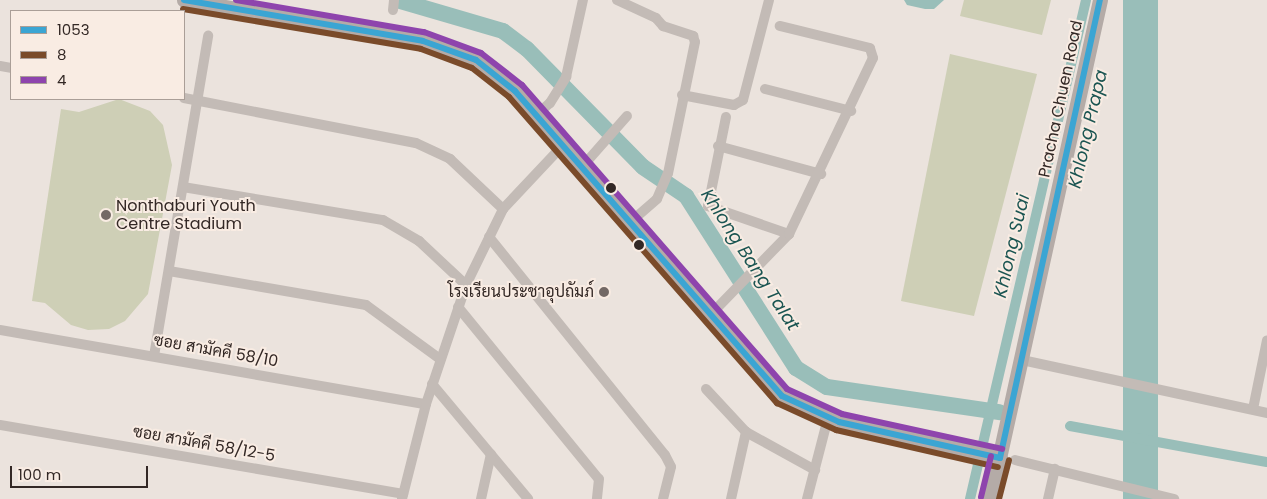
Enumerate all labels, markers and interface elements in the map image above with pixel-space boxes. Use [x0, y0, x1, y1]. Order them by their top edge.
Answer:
legend [10, 10, 185, 100]
text: 1053 [57, 19, 89, 40]
street label: Pracha Chuen Road [1035, 19, 1087, 179]
text: 8 [57, 44, 66, 65]
water label: Khlong Prapa [1064, 68, 1112, 190]
text: 4 [57, 69, 66, 90]
unlabelled marker [606, 183, 616, 193]
water label: Khlong Bang Talat [696, 185, 804, 335]
water label: Khlong Suai [990, 192, 1034, 300]
place label: Nonthaburi Youth Centre Stadium [116, 196, 256, 234]
marker: Nonthaburi Youth Centre Stadium [100, 209, 112, 221]
unlabelled marker [634, 240, 644, 250]
place label: โรงเรียนประชาอุปถัมภ์ [448, 282, 594, 302]
marker: โรงเรียนประชาอุปถัมภ์ [598, 286, 610, 298]
street label: ซอย สามัคคี 58/10 [152, 331, 280, 371]
street label: ซอย สามัคคี 58/12-5 [131, 422, 277, 466]
scale bar [12, 456, 150, 488]
text: 100 m [18, 464, 61, 485]

